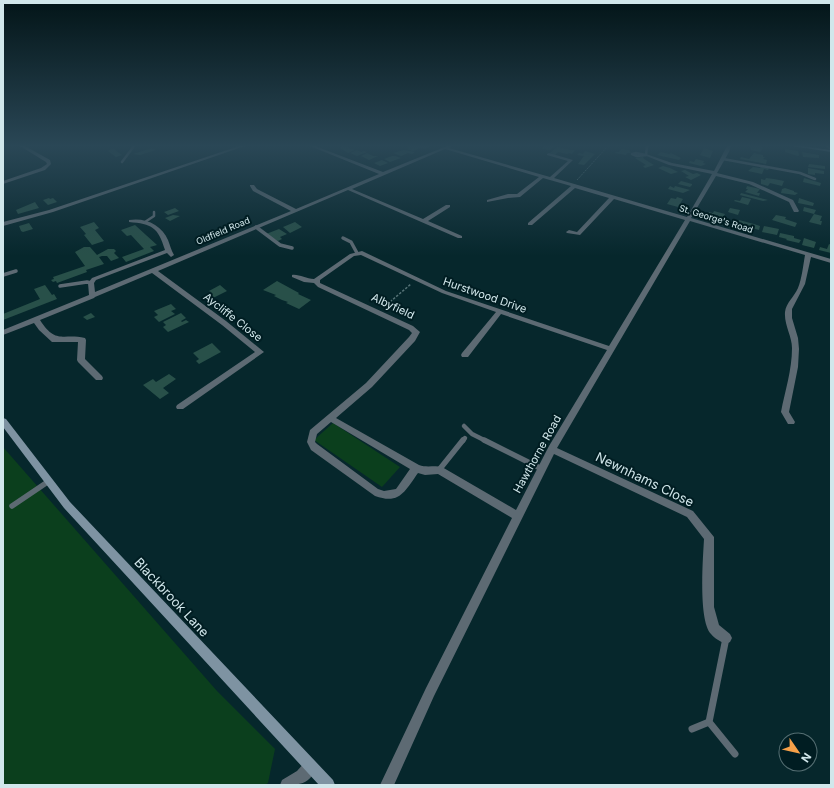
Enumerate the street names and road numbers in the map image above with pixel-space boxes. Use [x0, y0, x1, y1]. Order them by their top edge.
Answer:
street label: St. George's Road [678, 202, 754, 235]
street label: Oldfield Road [194, 214, 251, 247]
street label: Hurstwood Drive [441, 274, 529, 316]
street label: Aycliffe Close [201, 290, 265, 344]
street label: Albyfield [369, 290, 417, 322]
street label: Hawthorne Road [510, 413, 564, 495]
street label: Newnhams Close [593, 448, 697, 510]
street label: Blackbrook Lane [131, 554, 213, 640]

